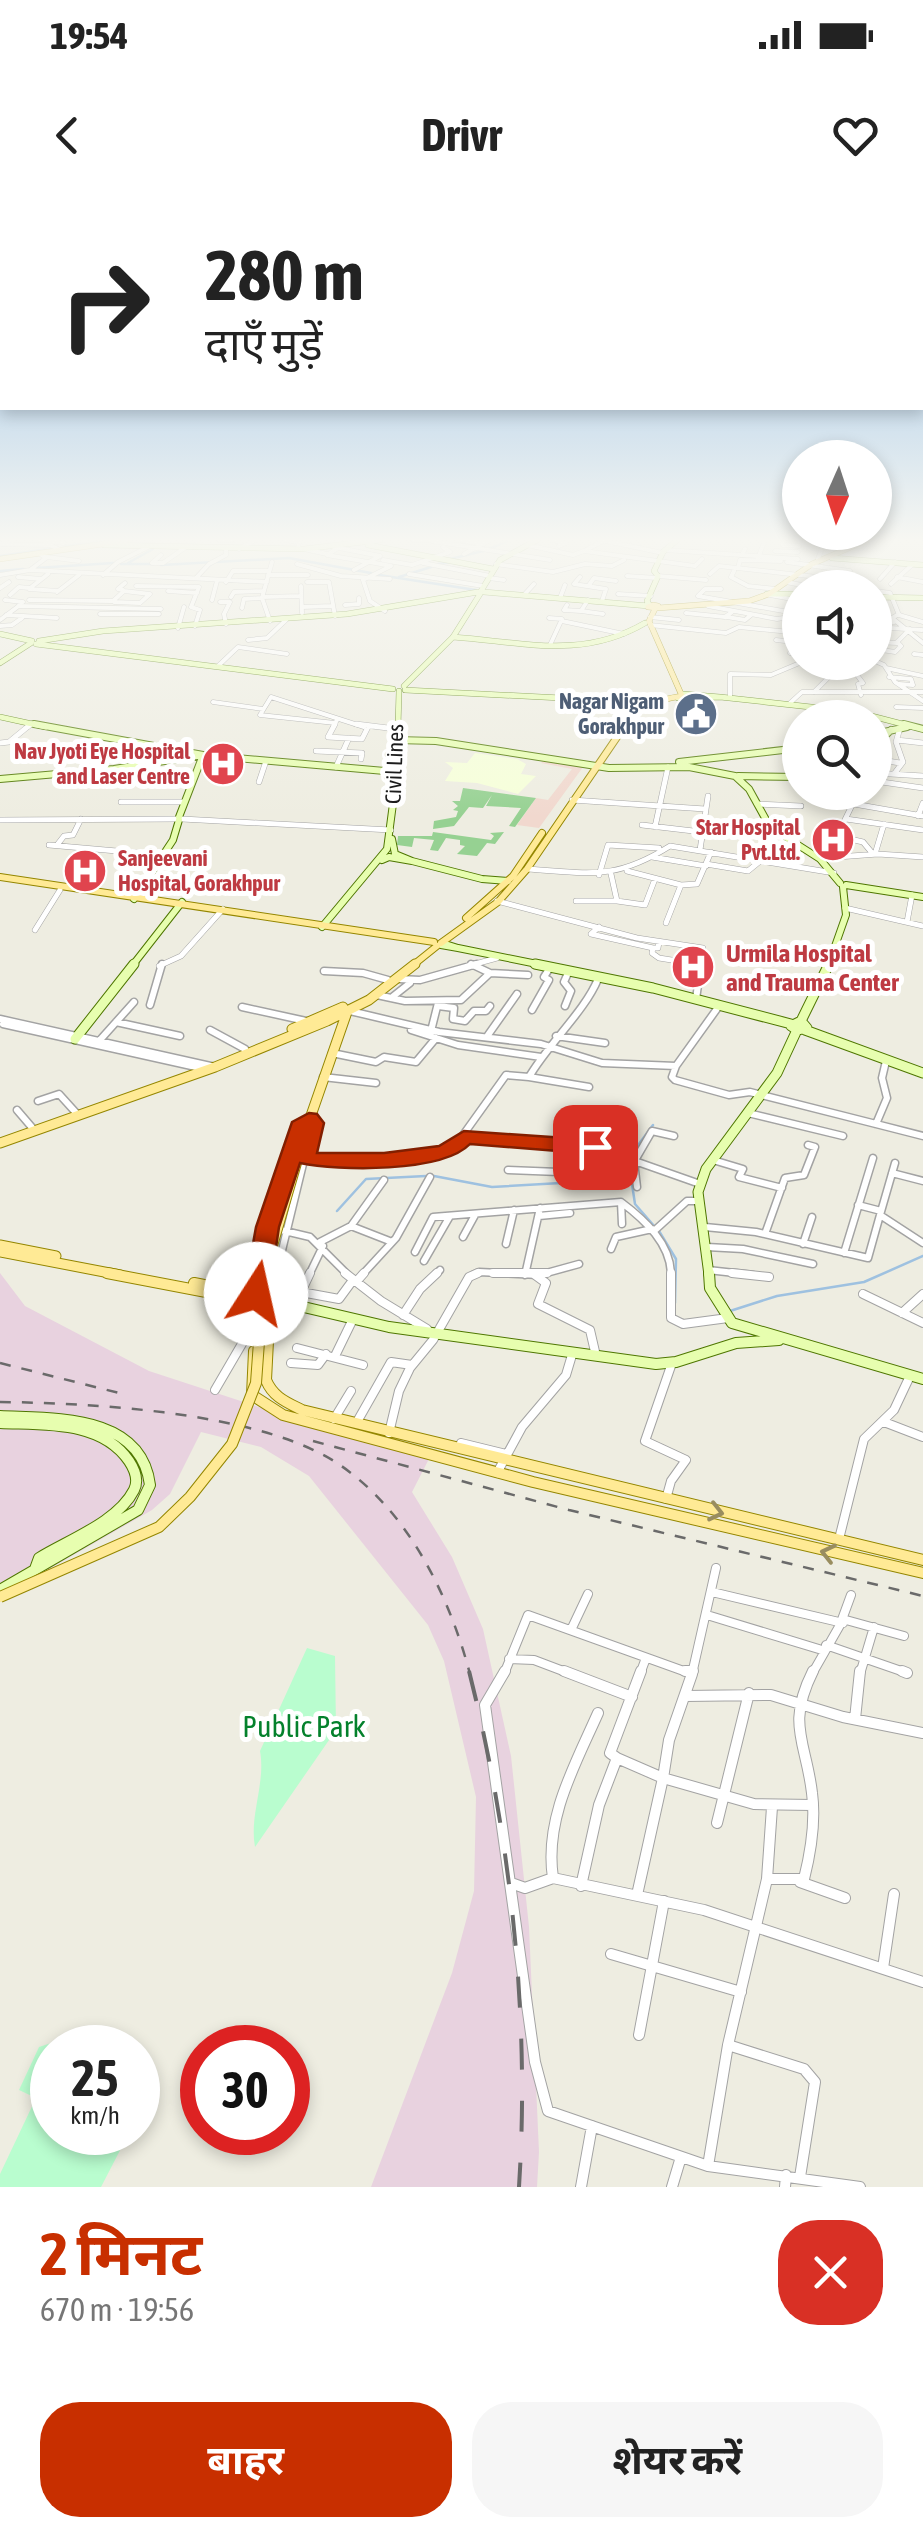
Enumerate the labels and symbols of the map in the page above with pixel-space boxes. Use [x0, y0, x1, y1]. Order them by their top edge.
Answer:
north arrow [782, 440, 892, 550]
place label: Nagar Nigam Gorakhpur [559, 688, 664, 739]
public building icon: Nagar Nigam Gorakhpur [673, 691, 719, 737]
street label: Civil Lines [380, 723, 408, 804]
place label: Nav Jyoti Eye Hospital and Laser Centre [14, 738, 191, 789]
hospital icon: Nav Jyoti Eye Hospital and Laser Centre [200, 741, 246, 787]
place label: Star Hospital Pvt.Ltd. [696, 814, 801, 865]
hospital icon: Star Hospital Pvt.Ltd. [810, 817, 856, 863]
place label: Sanjeevani Hospital, Gorakhpur [118, 845, 280, 896]
hospital icon: Sanjeevani Hospital, Gorakhpur [62, 848, 108, 894]
place label: Urmila Hospital and Trauma Center [726, 939, 899, 996]
hospital icon: Urmila Hospital and Trauma Center [670, 944, 716, 990]
pin [553, 1105, 638, 1190]
position arrow [204, 1242, 308, 1346]
one-way arrow [707, 1500, 724, 1521]
one-way arrow [820, 1544, 837, 1565]
park label: Public Park [242, 1709, 366, 1743]
speed limit sign: 30 [180, 2025, 310, 2155]

